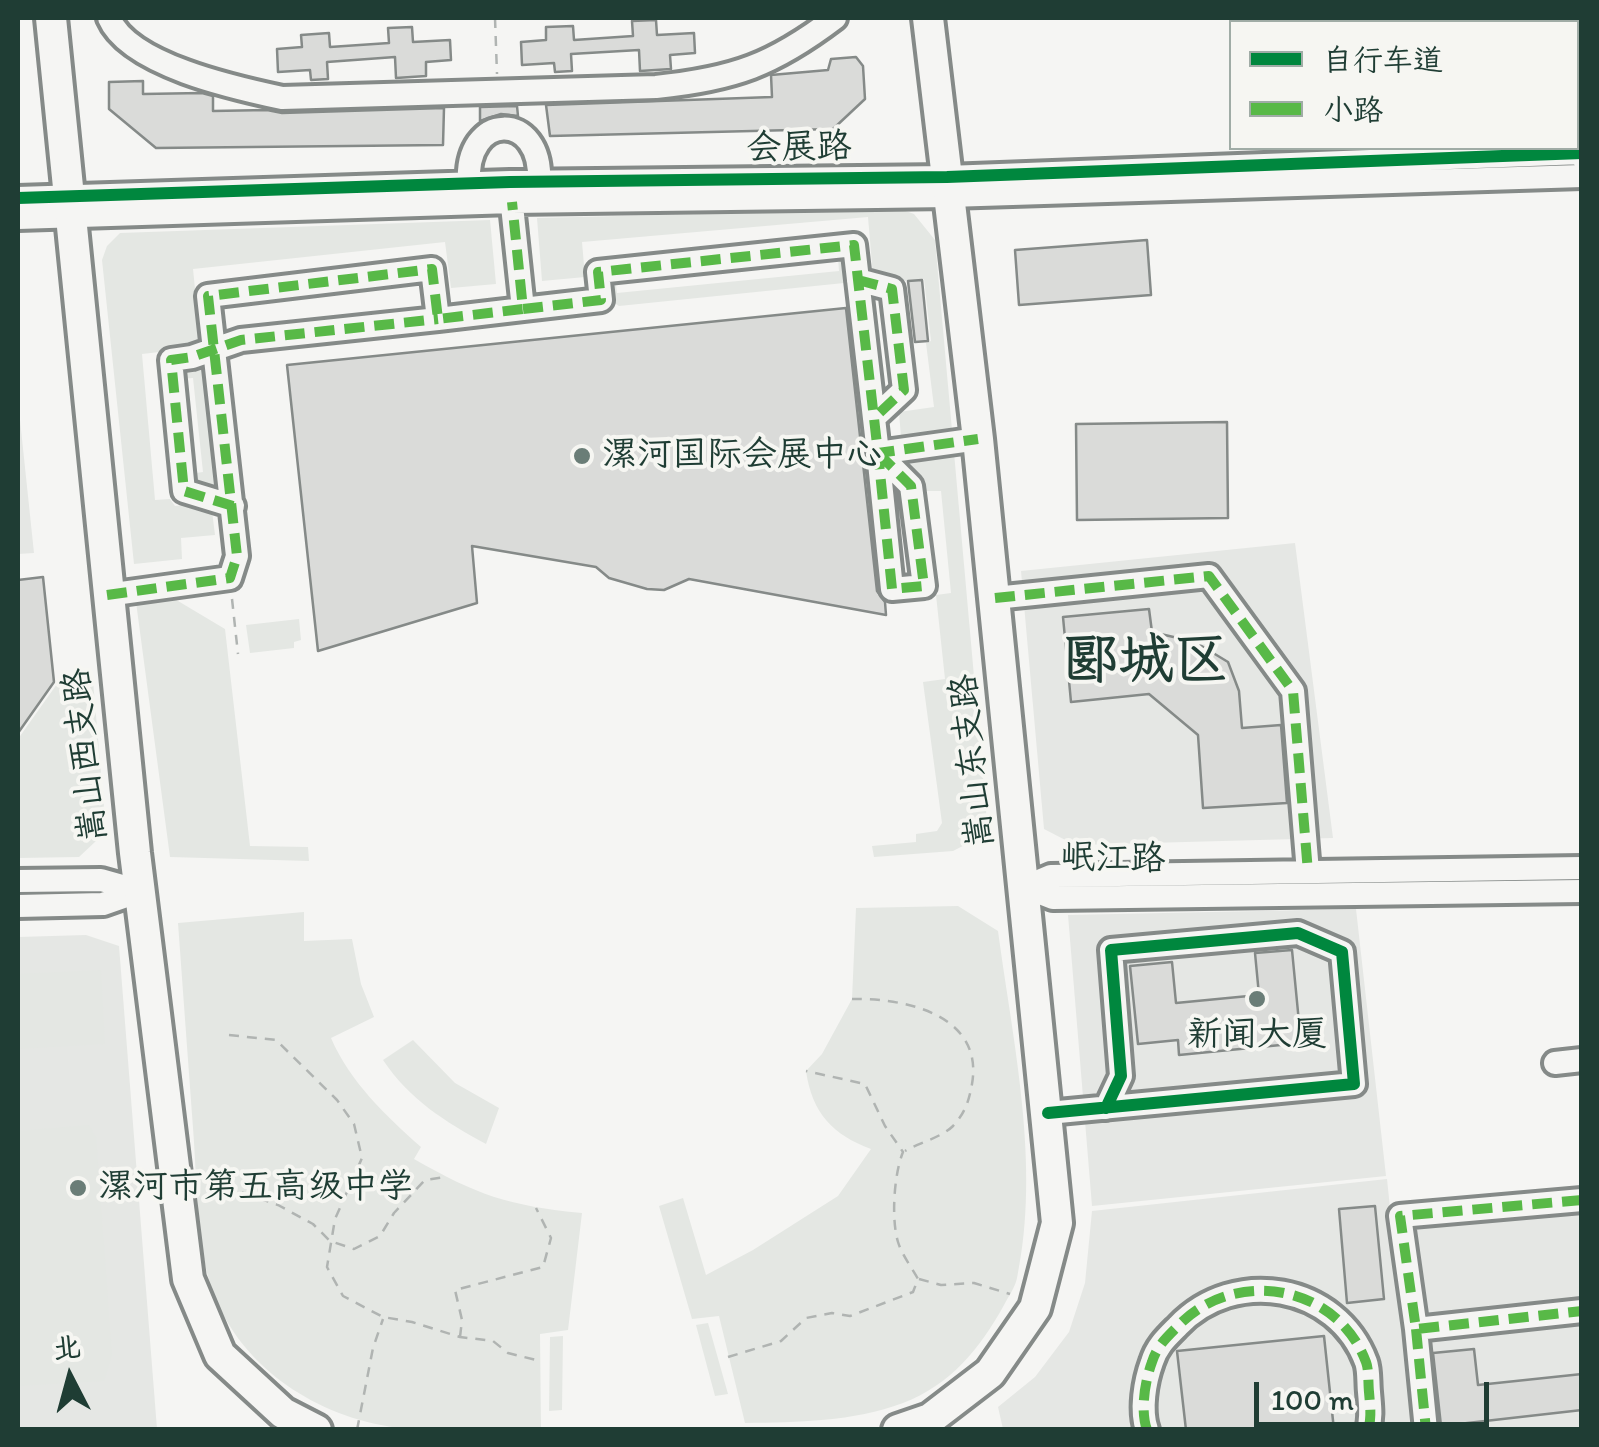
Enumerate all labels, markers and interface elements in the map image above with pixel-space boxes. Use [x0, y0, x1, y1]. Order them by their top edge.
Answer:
legend [1229, 20, 1579, 150]
text: 自行车道 [1323, 41, 1443, 78]
text: 小路 [1323, 91, 1383, 128]
street label: 会展路 [746, 127, 852, 171]
place label: 漯河国际会展中心 [602, 435, 882, 477]
marker: 漯河国际会展中心 [571, 445, 593, 467]
district label: 郾城区 [1064, 630, 1228, 696]
street label: 嵩山西支路 [57, 666, 117, 844]
street label: 嵩山东支路 [944, 672, 1004, 850]
street label: 岷江路 [1060, 838, 1166, 882]
marker: 新闻大厦 [1246, 988, 1268, 1010]
place label: 新闻大厦 [1187, 1015, 1327, 1057]
place label: 漯河市第五高级中学 [98, 1167, 413, 1209]
marker: 漯河市第五高级中学 [67, 1177, 89, 1199]
north arrow [20, 1327, 120, 1427]
text: 北 [51, 1329, 83, 1366]
scale bar [1259, 1362, 1494, 1424]
text: 100 m [1271, 1381, 1354, 1418]

